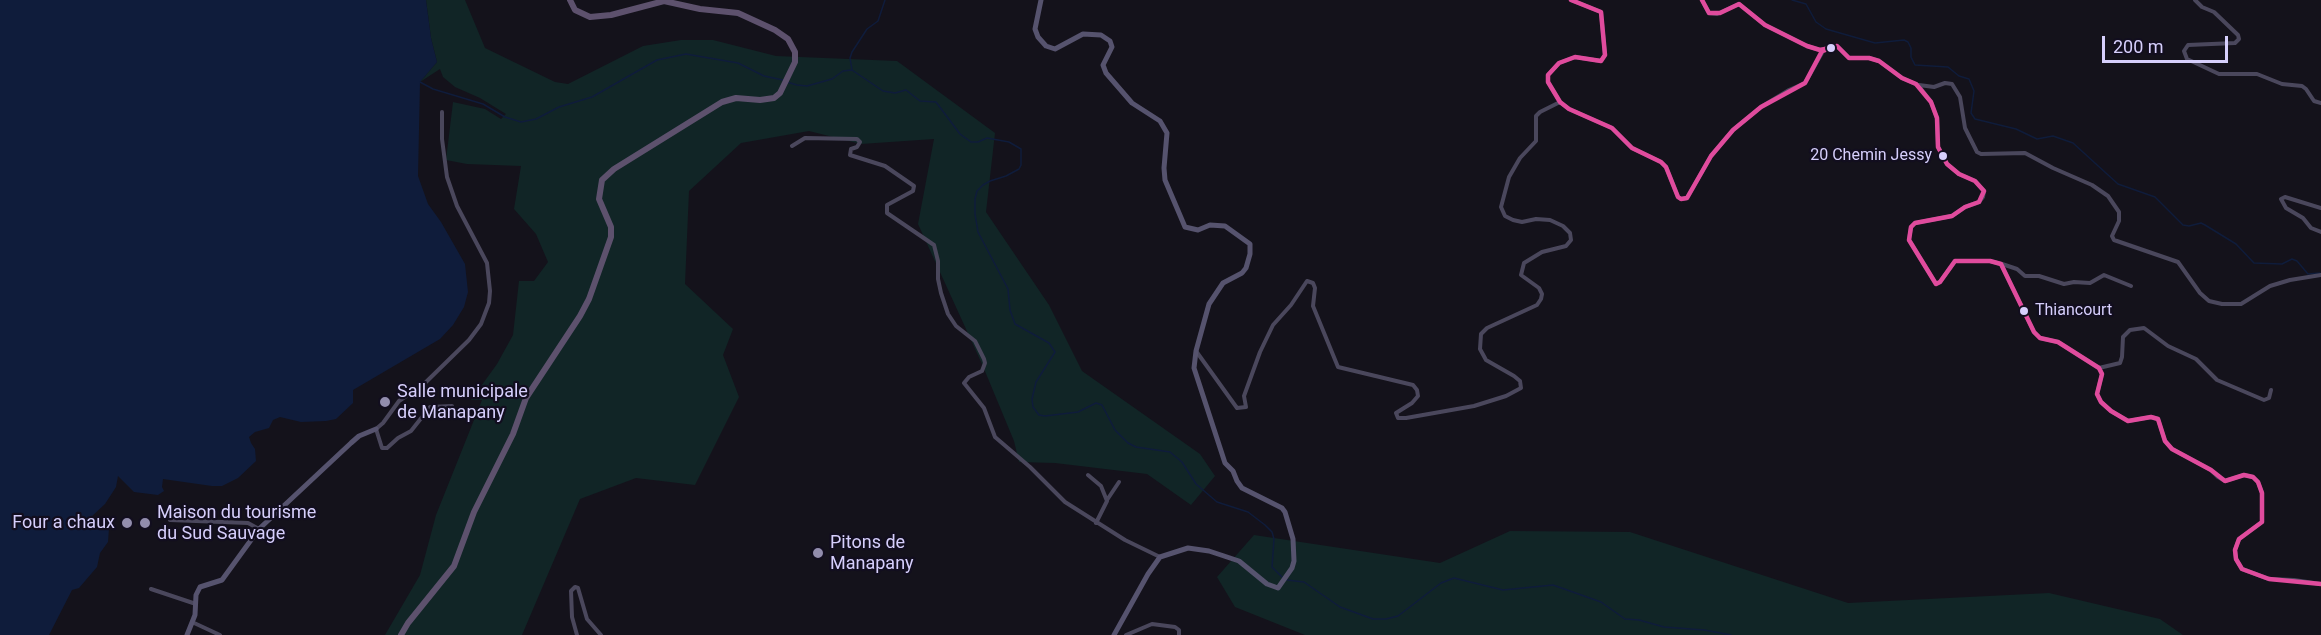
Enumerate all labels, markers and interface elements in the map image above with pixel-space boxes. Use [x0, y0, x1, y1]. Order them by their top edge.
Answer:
scale bar [2105, 24, 2231, 62]
text: 200 m [2113, 36, 2164, 57]
unlabelled marker [1825, 42, 1837, 54]
place label: 20 Chemin Jessy [1810, 146, 1932, 166]
marker: 20 Chemin Jessy [1937, 150, 1949, 162]
place label: Thiancourt [2035, 301, 2112, 321]
marker: Thiancourt [2018, 305, 2030, 317]
place label: Salle municipale de Manapany [397, 381, 528, 424]
marker: Salle municipale de Manapany [378, 395, 392, 409]
place label: Maison du tourisme du Sud Sauvage [157, 502, 316, 544]
place label: Four a chaux [12, 512, 115, 534]
marker: Four a chaux [120, 516, 134, 530]
marker: Maison du tourisme du Sud Sauvage [138, 516, 152, 530]
place label: Pitons de Manapany [830, 532, 914, 574]
marker: Pitons de Manapany [811, 546, 825, 560]

